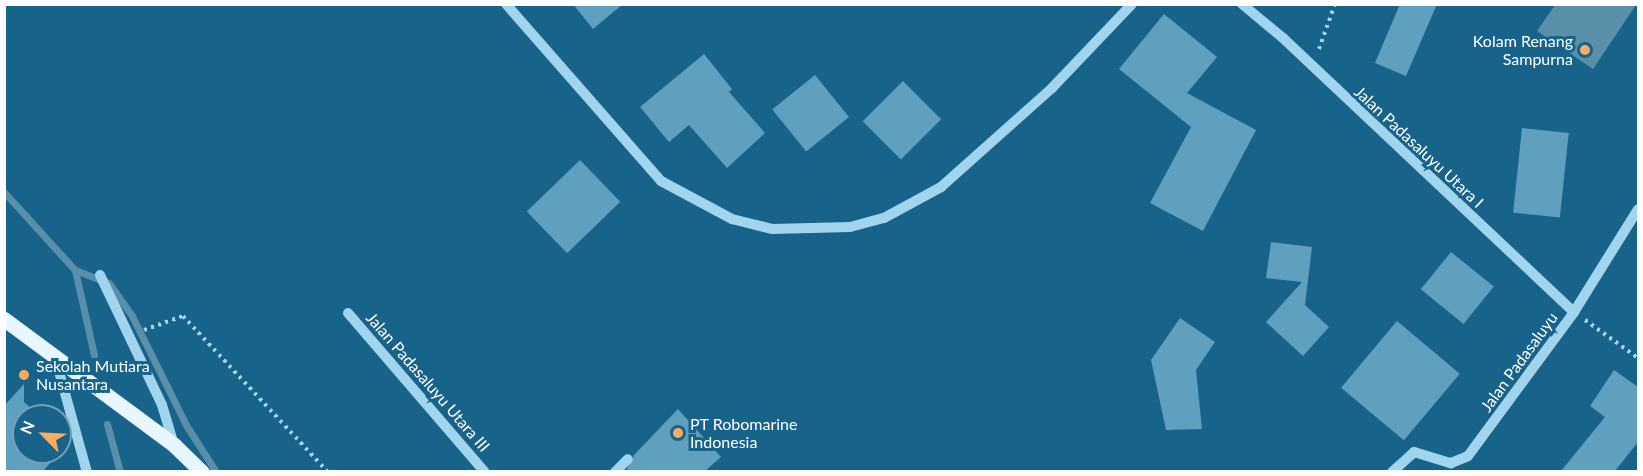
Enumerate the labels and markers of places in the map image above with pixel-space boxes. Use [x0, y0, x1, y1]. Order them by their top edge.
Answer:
place label: Kolam Renang Sampurna [1473, 31, 1573, 69]
marker: Kolam Renang Sampurna [1578, 43, 1592, 57]
place label: Sekolah Mutiara Nusantara [36, 356, 150, 394]
marker: Sekolah Mutiara Nusantara [17, 368, 31, 382]
place label: PT Robomarine Indonesia [690, 414, 798, 452]
marker: PT Robomarine Indonesia [671, 426, 685, 440]

